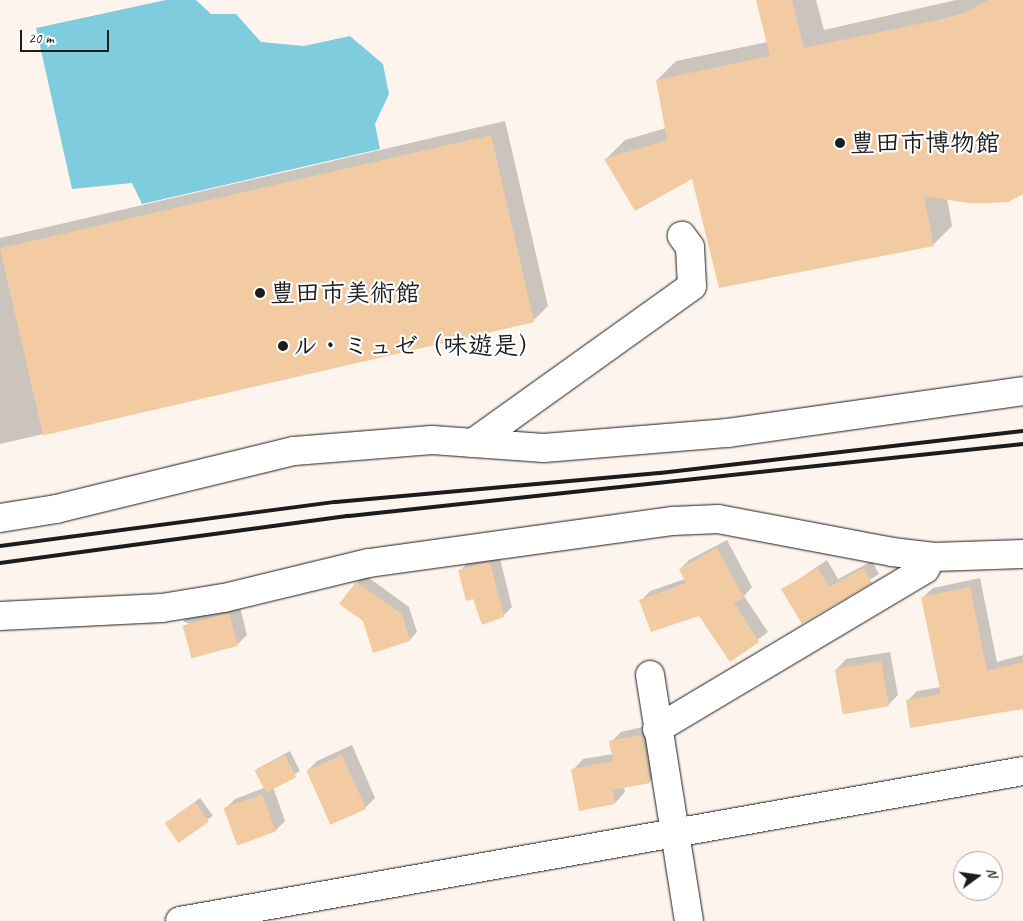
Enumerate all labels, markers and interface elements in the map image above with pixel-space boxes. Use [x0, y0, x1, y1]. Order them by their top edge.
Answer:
scale bar [22, 20, 111, 52]
text: 20 m [28, 29, 54, 48]
place label: 豊田市博物館 [850, 128, 1000, 158]
marker: 豊田市博物館 [834, 137, 846, 149]
place label: 豊田市美術館 [270, 278, 420, 308]
marker: 豊田市美術館 [254, 287, 266, 299]
place label: ル・ミュゼ（味遊是） [293, 331, 543, 361]
marker: ル・ミュゼ（味遊是） [277, 340, 289, 352]
north arrow [953, 851, 1003, 901]
text: N [983, 866, 1001, 879]

